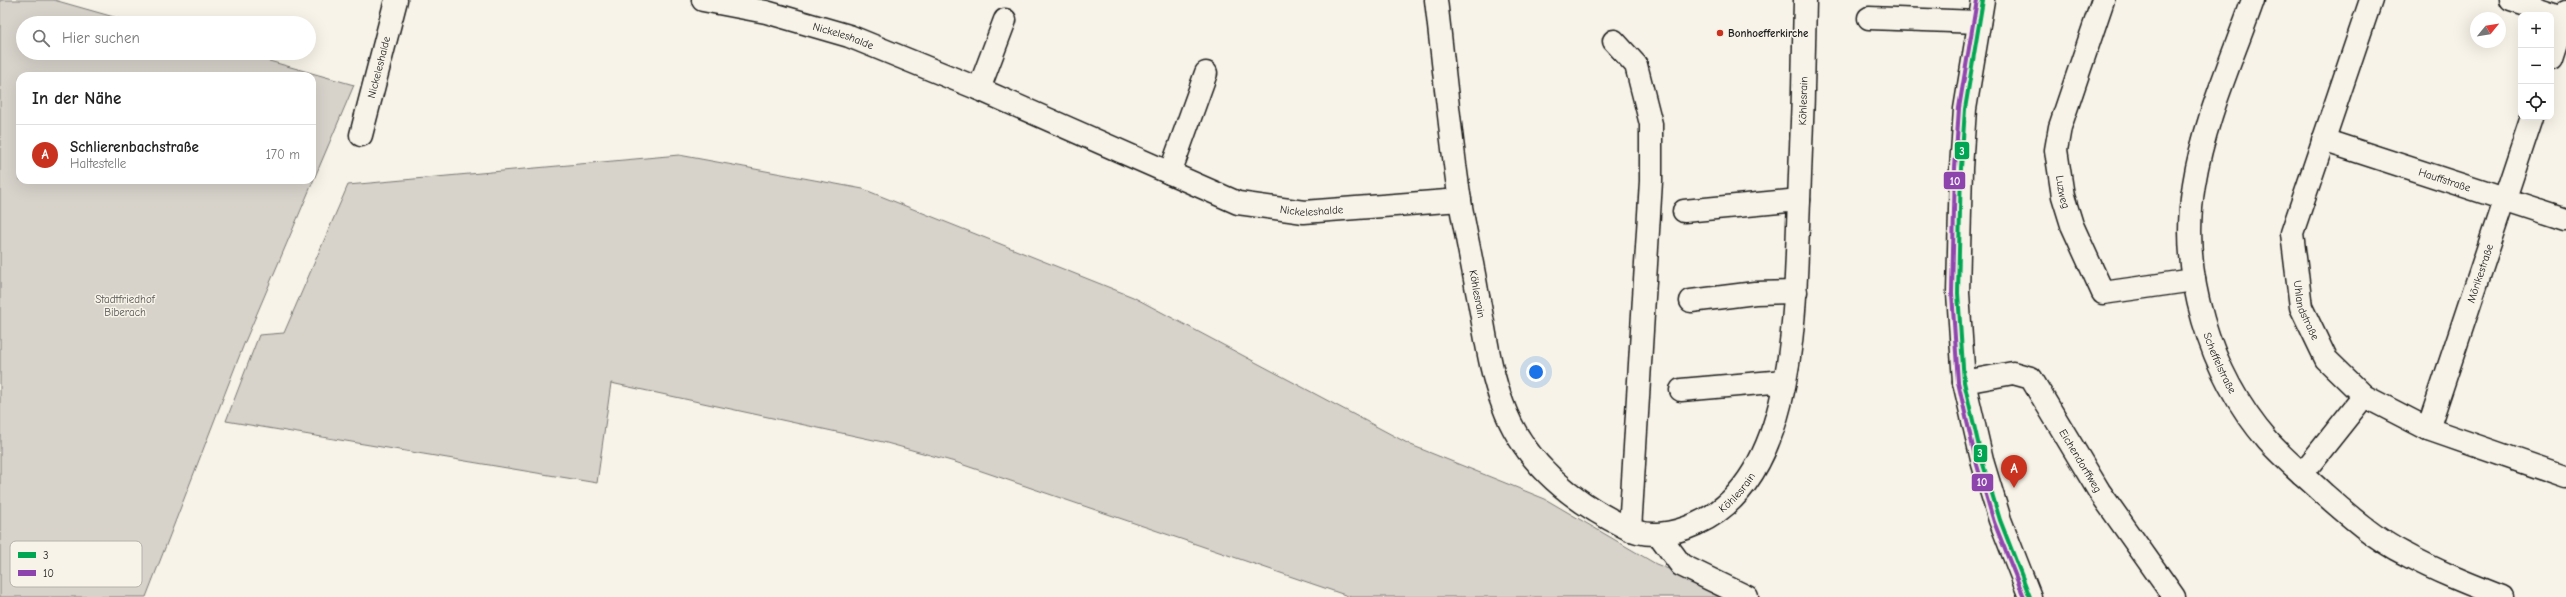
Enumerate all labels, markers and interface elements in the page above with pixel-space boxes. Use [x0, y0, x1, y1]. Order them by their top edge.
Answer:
north arrow [2470, 12, 2506, 48]
map controls [2518, 12, 2554, 120]
button: + [2518, 12, 2554, 48]
search box [16, 16, 316, 60]
street label: Nickeleshalde [811, 20, 876, 53]
icon: search [30, 27, 52, 49]
place label: Bonhoefferkirche [1728, 27, 1809, 40]
marker: Bonhoefferkirche [1715, 28, 1725, 38]
text: Hier suchen [62, 29, 140, 47]
street label: Nickeleshalde [365, 35, 393, 100]
button: − [2518, 48, 2554, 84]
street label: Köhlesrain [1796, 76, 1810, 126]
button: locate [2518, 84, 2554, 120]
text: In der Nähe [32, 89, 121, 108]
text: Schlierenbachstraße [70, 138, 199, 156]
line badge: 3 [1954, 141, 1970, 160]
text: 3 [1959, 145, 1965, 158]
text: A [41, 147, 49, 162]
text: 170 m [266, 147, 300, 162]
text: Haltestelle [70, 156, 126, 171]
street label: Hauffstraße [2417, 165, 2473, 195]
line badge: 10 [1943, 171, 1966, 190]
text: 10 [1950, 175, 1960, 188]
street label: Luzweg [2053, 175, 2073, 210]
street label: Nickeleshalde [1279, 203, 1344, 219]
street label: Mörikestraße [2464, 242, 2496, 305]
street label: Köhlesrain [1466, 269, 1488, 319]
street label: Uhlandstraße [2291, 280, 2322, 343]
park label: Stadtfriedhof Biberach [95, 293, 156, 319]
street label: Scheffelstraße [2200, 331, 2239, 396]
your location [1526, 362, 1546, 382]
street label: Eichendorffweg [2056, 427, 2104, 495]
line badge: 3 [1973, 444, 1988, 463]
text: 3 [1977, 447, 1983, 460]
pin: A [2001, 455, 2027, 488]
street label: Köhlesrain [1716, 470, 1758, 515]
line badge: 10 [1971, 473, 1994, 492]
text: 10 [1977, 476, 1987, 489]
legend [10, 541, 142, 587]
text: 3 [43, 549, 49, 562]
text: 10 [43, 567, 54, 580]

